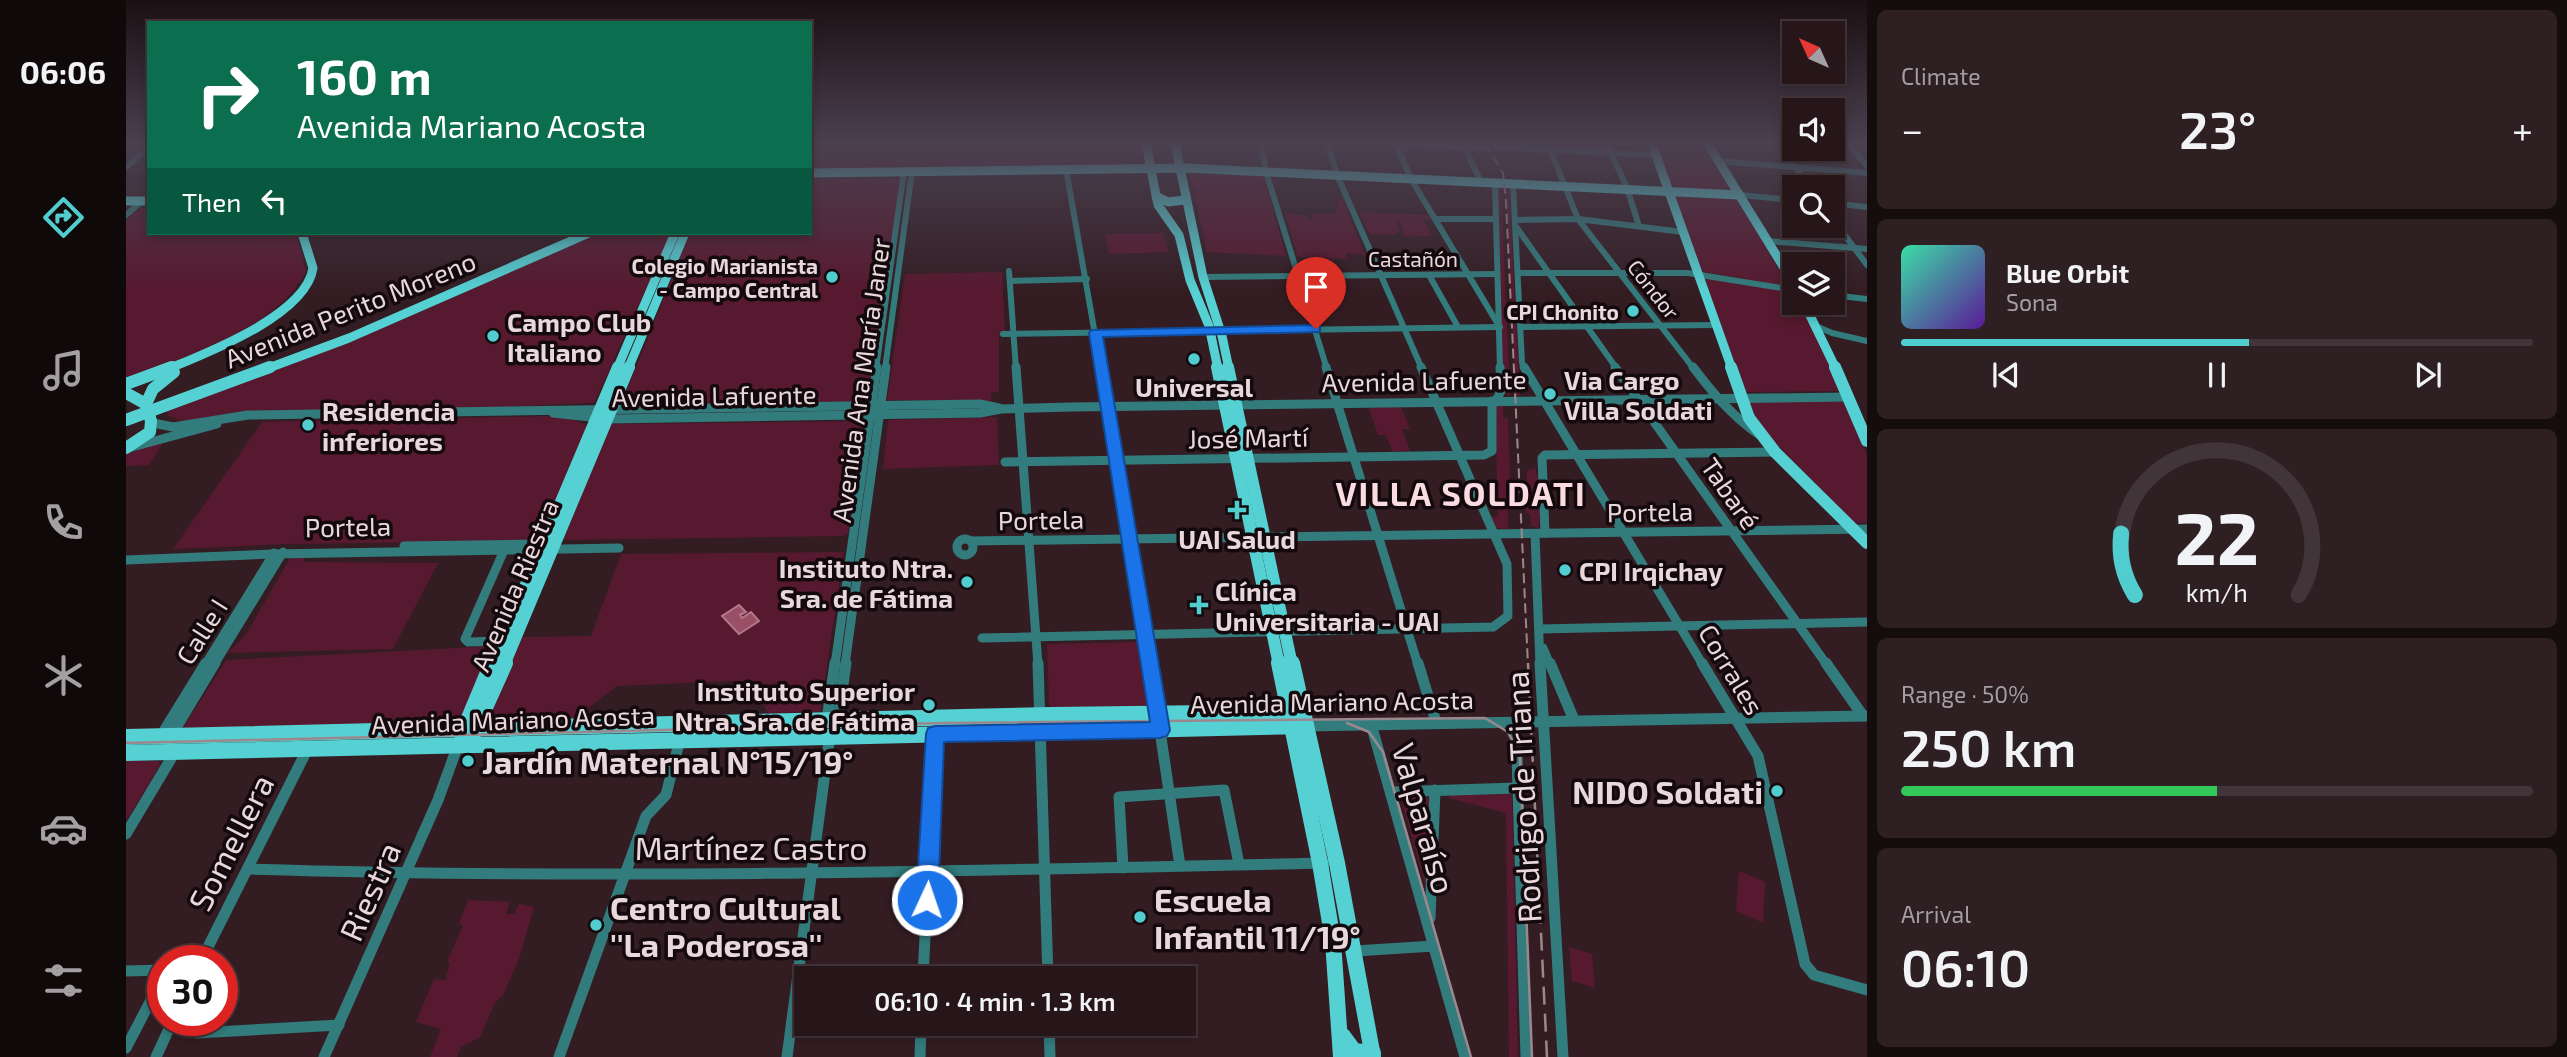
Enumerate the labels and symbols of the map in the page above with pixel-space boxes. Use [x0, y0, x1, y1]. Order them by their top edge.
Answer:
north arrow [1782, 21, 1844, 84]
street label: Avenida Ana María Janer [825, 236, 895, 524]
street label: Avenida Perito Moreno [220, 244, 480, 374]
street label: Castañón [1368, 246, 1458, 271]
place label: Colegio Marianista - Campo Central [632, 253, 818, 302]
street label: Cóndor [1623, 254, 1685, 324]
pin [1286, 257, 1346, 329]
marker: Colegio Marianista - Campo Central [824, 269, 840, 285]
place label: CPI Chonito [1506, 299, 1619, 324]
marker: CPI Chonito [1625, 303, 1641, 319]
place label: Campo Club Italiano [507, 306, 651, 367]
marker: Campo Club Italiano [485, 328, 501, 344]
marker: Universal [1186, 351, 1202, 367]
street label: Avenida Lafuente [1321, 363, 1527, 397]
place label: Via Cargo Villa Soldati [1564, 364, 1713, 425]
place label: Universal [1135, 371, 1253, 402]
street label: Avenida Lafuente [611, 378, 817, 412]
marker: Via Cargo Villa Soldati [1542, 386, 1558, 402]
place label: Residencia inferiores [322, 395, 455, 456]
marker: Residencia inferiores [300, 417, 316, 433]
street label: José Martí [1188, 420, 1310, 454]
street label: Tabaré [1695, 451, 1767, 535]
district label: VILLA SOLDATI [1335, 473, 1587, 513]
street label: Avenida Riestra [464, 494, 564, 676]
street label: Portela [1607, 495, 1693, 527]
marker: UAI Salud [1227, 500, 1247, 520]
street label: Portela [998, 503, 1084, 535]
street label: Portela [305, 510, 391, 542]
place label: UAI Salud [1178, 523, 1296, 554]
place label: Instituto Ntra. Sra. de Fátima [779, 552, 953, 613]
place label: CPI Irqichay [1579, 555, 1723, 587]
marker: CPI Irqichay [1557, 562, 1573, 578]
marker: Instituto Ntra. Sra. de Fátima [959, 574, 975, 590]
place label: Clínica Universitaria - UAI [1215, 575, 1440, 636]
street label: Calle I [169, 593, 233, 669]
marker: Clínica Universitaria - UAI [1189, 595, 1209, 615]
street label: Corrales [1693, 618, 1771, 720]
street label: Rodrigo de Triana [1496, 670, 1548, 924]
place label: Instituto Superior Ntra. Sra. de Fátima [675, 675, 915, 736]
street label: Avenida Mariano Acosta [1190, 683, 1474, 719]
marker: Instituto Superior Ntra. Sra. de Fátima [921, 697, 937, 713]
street label: Avenida Mariano Acosta [371, 699, 655, 739]
street label: Valparaíso [1385, 738, 1465, 898]
place label: Jardín Maternal N°15/19° [482, 742, 853, 780]
marker: Jardín Maternal N°15/19° [460, 753, 476, 769]
street label: Somellera [179, 767, 281, 917]
place label: NIDO Soldati [1572, 772, 1763, 810]
marker: NIDO Soldati [1769, 783, 1785, 799]
street label: Martínez Castro [635, 828, 867, 866]
street label: Riestra [331, 836, 407, 946]
position arrow [890, 863, 964, 937]
place label: Escuela Infantil 11/19° [1154, 880, 1361, 955]
place label: Centro Cultural ''La Poderosa'' [610, 888, 841, 963]
marker: Escuela Infantil 11/19° [1132, 909, 1148, 925]
marker: Centro Cultural ''La Poderosa'' [588, 917, 604, 933]
speed limit sign: 30 [147, 945, 238, 1036]

